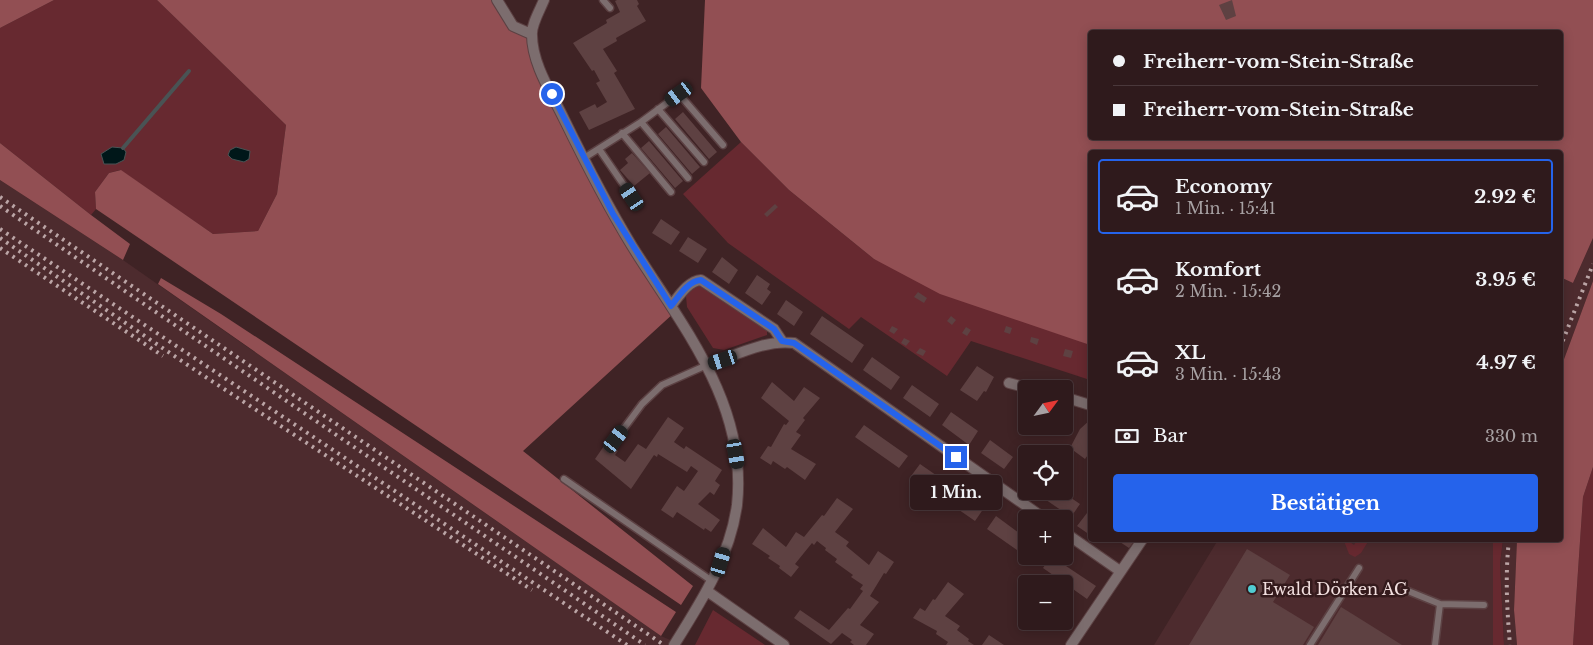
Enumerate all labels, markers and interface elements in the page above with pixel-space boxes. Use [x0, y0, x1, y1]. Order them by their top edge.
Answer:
text: Freiherr-vom-Stein-Straße [1143, 50, 1414, 73]
car [662, 79, 695, 109]
route start [541, 83, 563, 105]
text: Freiherr-vom-Stein-Straße [1143, 98, 1414, 121]
icon: car [1115, 174, 1160, 219]
text: Economy [1175, 175, 1272, 198]
car [617, 180, 646, 214]
text: 2.92 € [1474, 185, 1536, 208]
text: 1 Min. · 15:41 [1175, 198, 1276, 218]
icon: car [1115, 257, 1160, 302]
text: Komfort [1175, 258, 1261, 281]
text: 3.95 € [1475, 268, 1536, 291]
text: 2 Min. · 15:42 [1175, 281, 1281, 301]
icon: car [1115, 340, 1160, 385]
text: XL [1175, 341, 1205, 364]
car [706, 348, 739, 372]
text: 4.97 € [1476, 351, 1536, 374]
text: 3 Min. · 15:43 [1175, 364, 1281, 384]
north arrow [1018, 380, 1072, 435]
map controls [1018, 380, 1073, 630]
icon: cash [1113, 422, 1141, 450]
car [600, 423, 631, 455]
text: Bar [1153, 424, 1187, 447]
text: 330 m [1485, 426, 1538, 446]
car [726, 438, 745, 470]
button: locate [1018, 445, 1073, 500]
route end [945, 446, 967, 468]
callout: 1 Min. [910, 474, 1002, 510]
button: Bestätigen [1113, 474, 1538, 532]
text: 1 Min. [930, 482, 982, 502]
button: + [1018, 510, 1073, 565]
car [709, 545, 732, 579]
button: − [1018, 575, 1073, 630]
place label: Ewald Dörken AG [1262, 579, 1408, 599]
marker: Ewald Dörken AG [1246, 583, 1258, 595]

